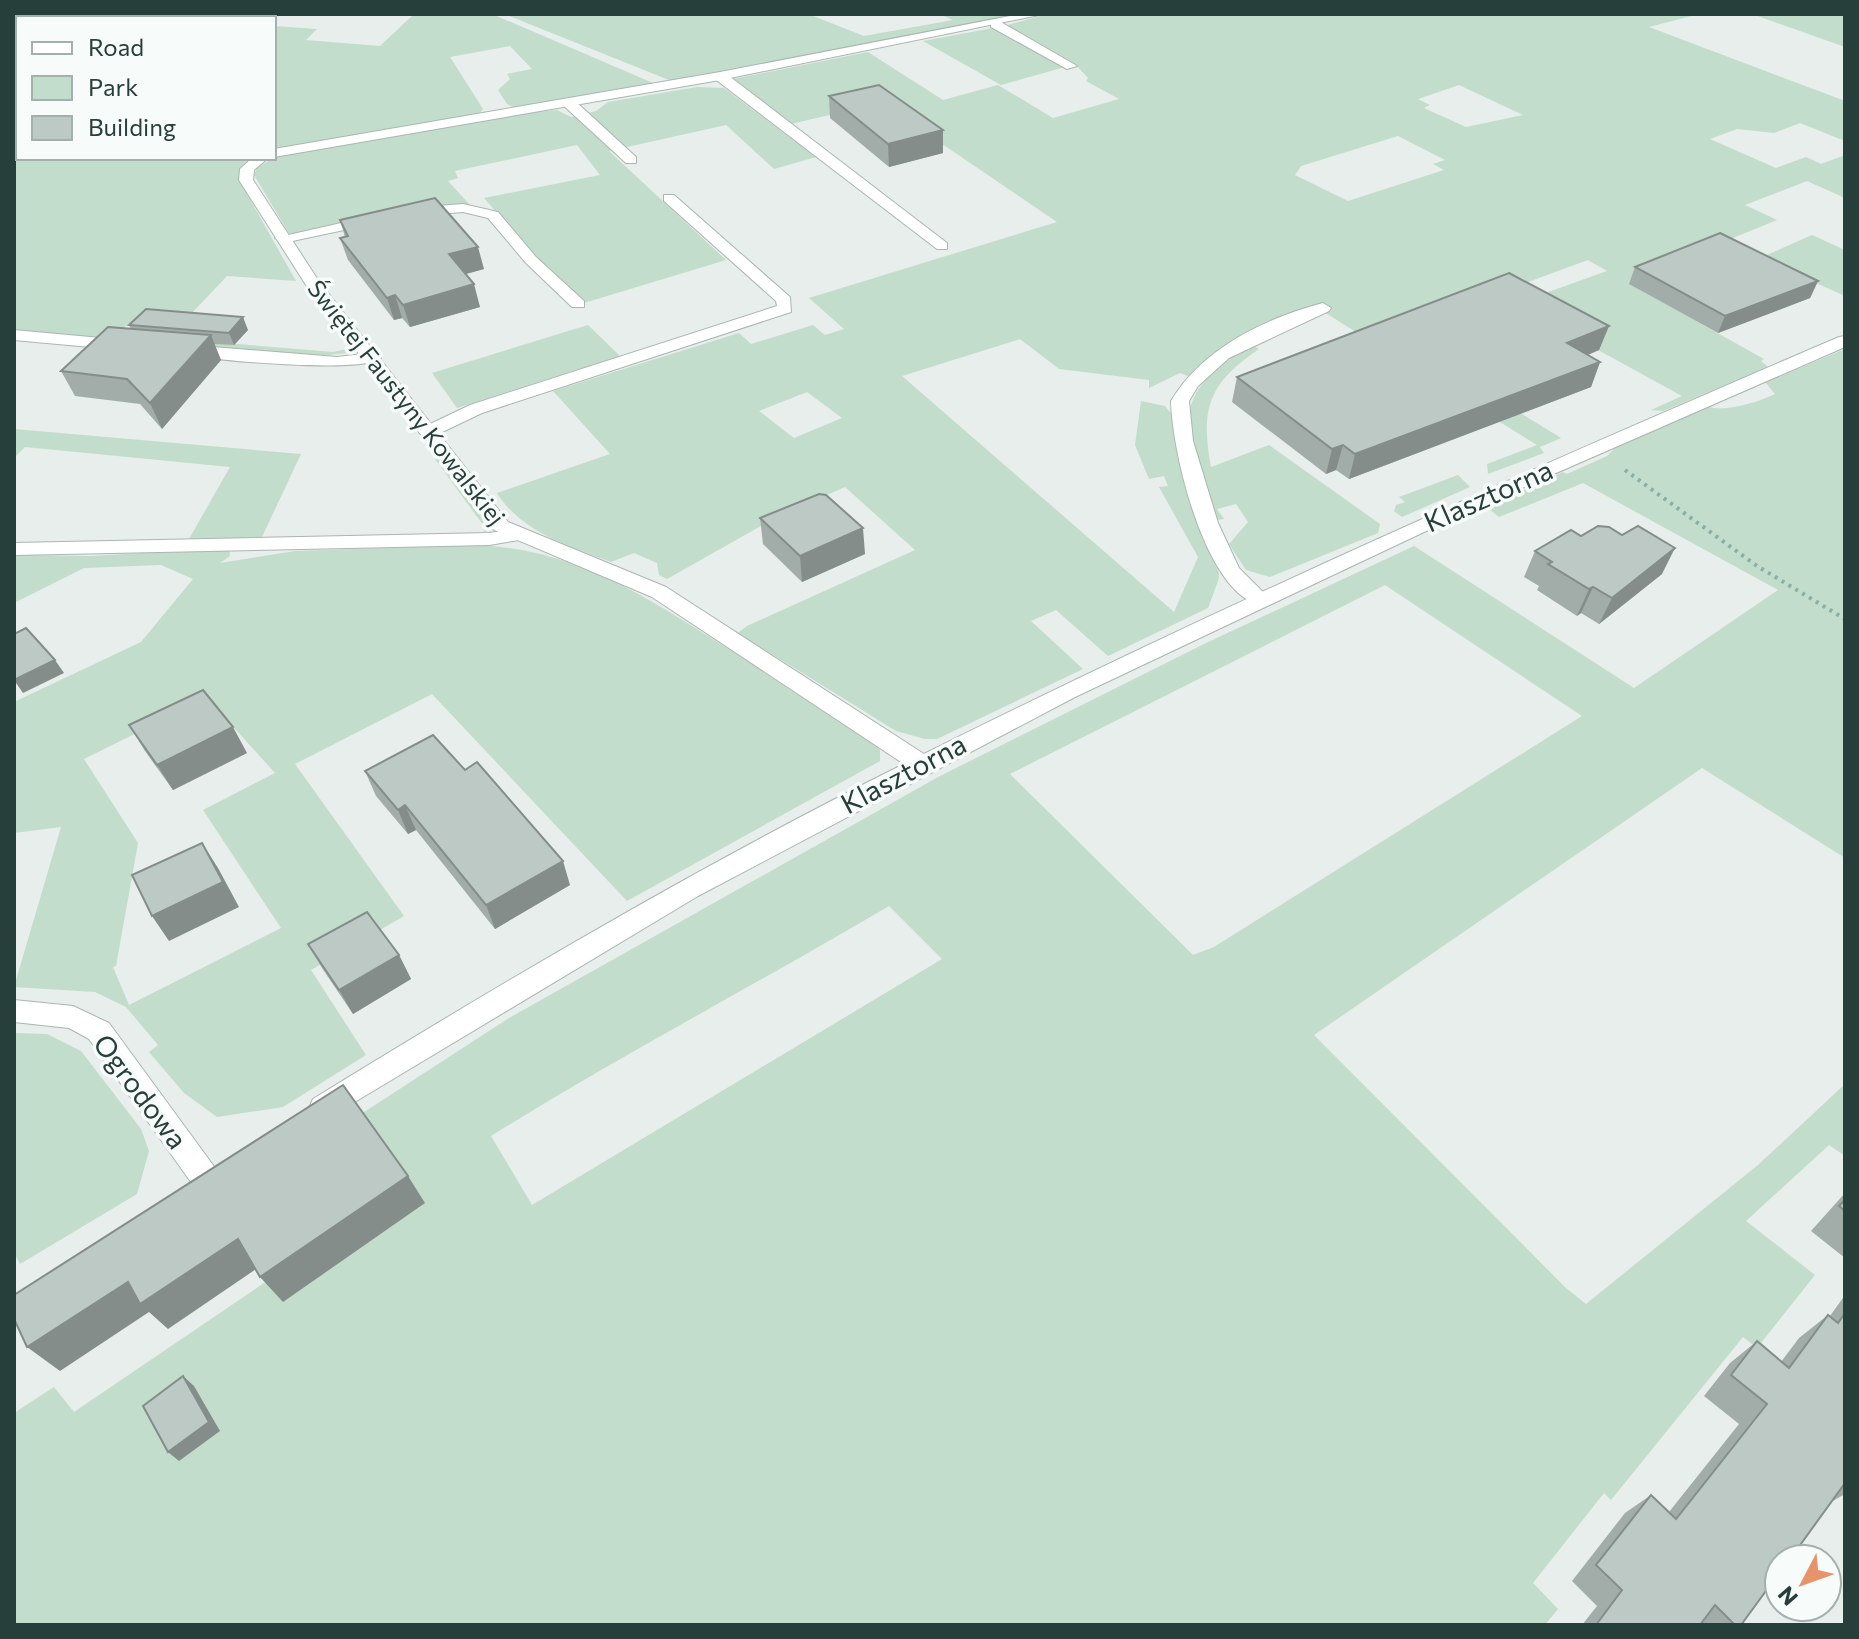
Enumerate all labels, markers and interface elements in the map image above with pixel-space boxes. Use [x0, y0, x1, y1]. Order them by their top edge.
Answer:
legend [16, 16, 276, 160]
text: Road [88, 32, 144, 61]
text: Park [88, 72, 138, 101]
text: Building [88, 112, 176, 141]
street label: Świętej Faustyny Kowalskiej [302, 274, 512, 530]
street label: Klasztorna [1418, 452, 1558, 538]
street label: Klasztorna [834, 726, 972, 820]
street label: Ogrodowa [87, 1027, 195, 1155]
north arrow [1763, 1543, 1843, 1623]
text: N [1772, 1581, 1803, 1612]

